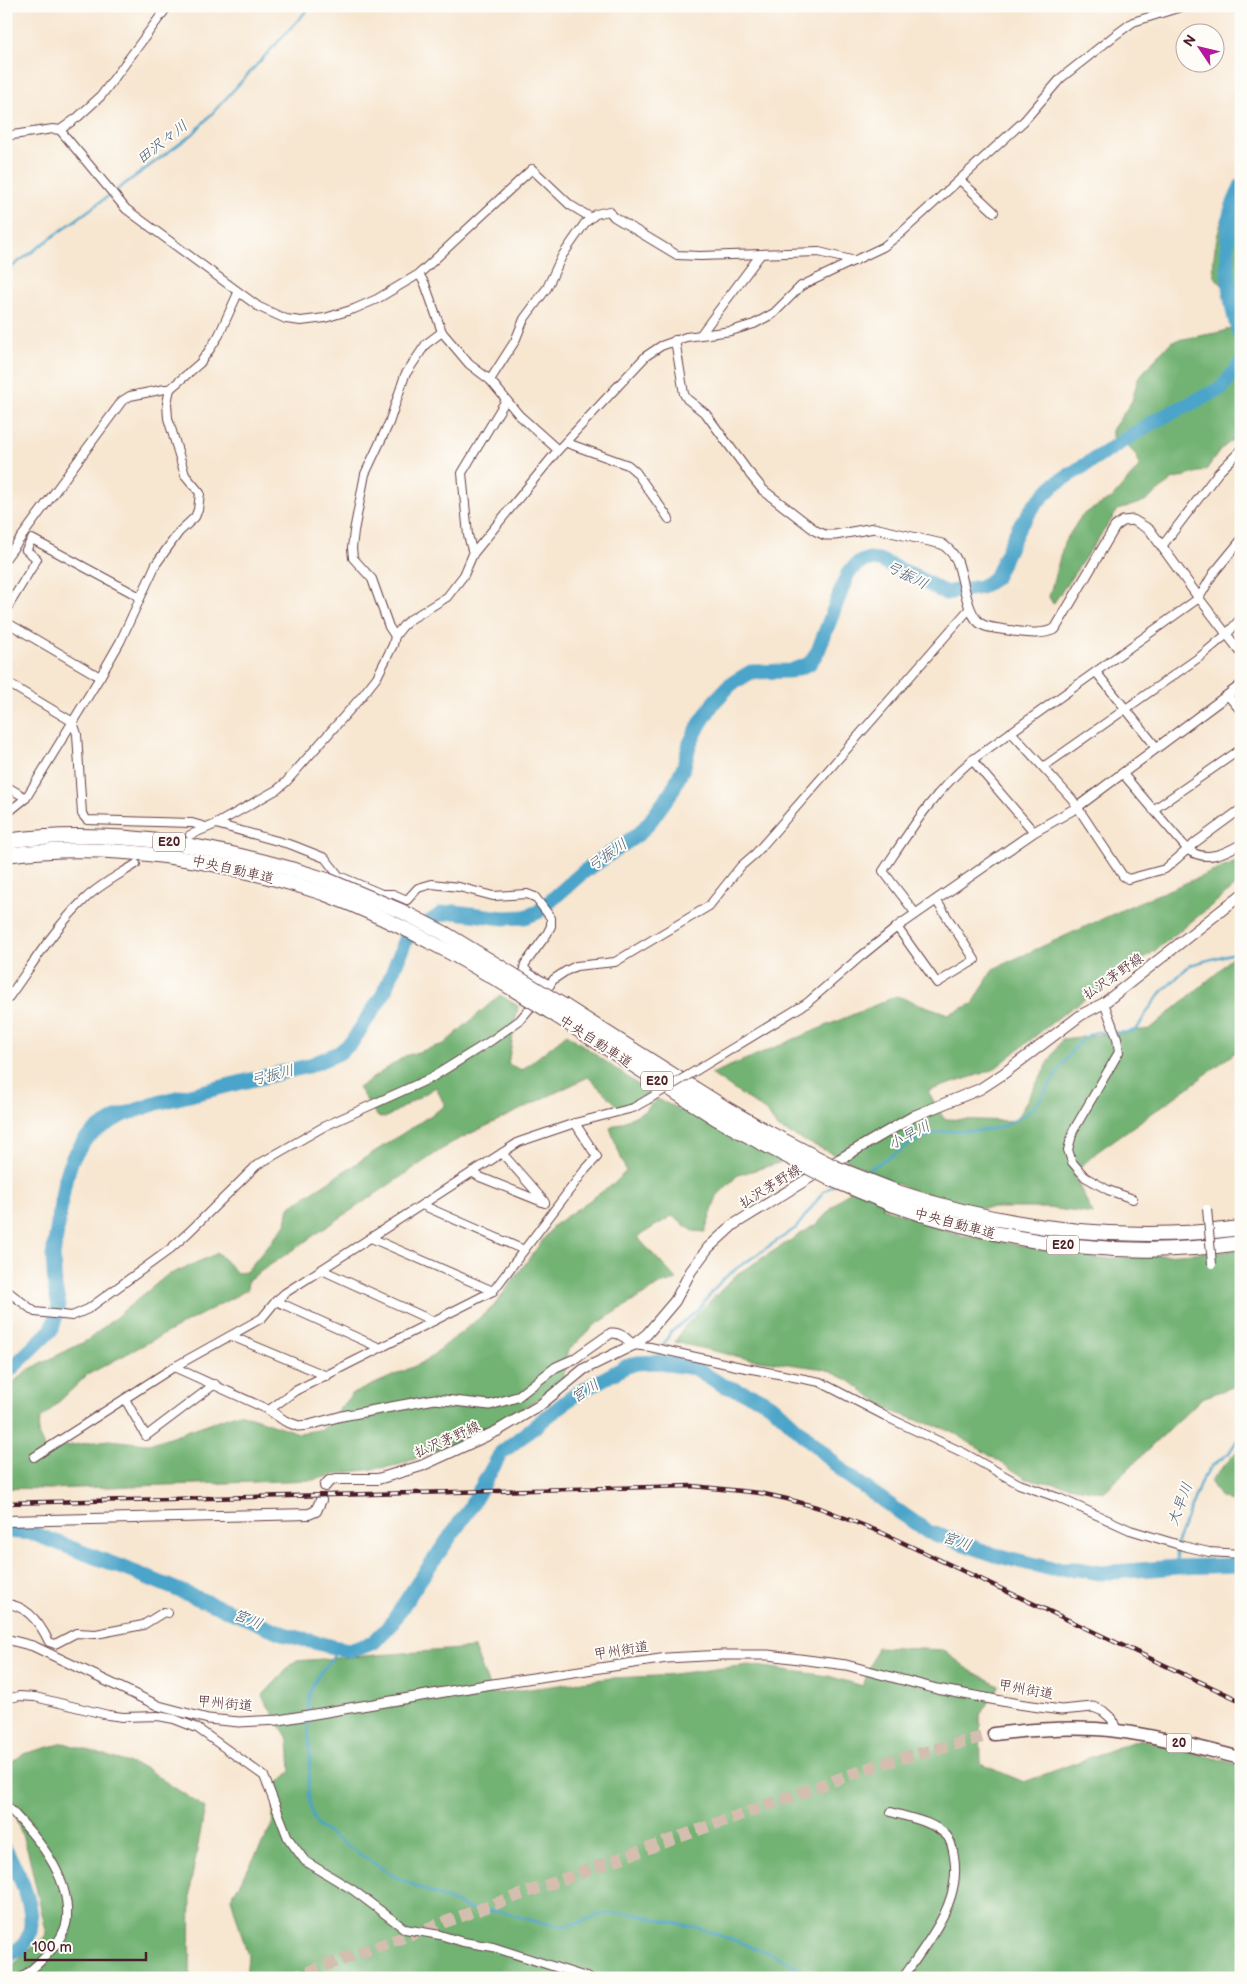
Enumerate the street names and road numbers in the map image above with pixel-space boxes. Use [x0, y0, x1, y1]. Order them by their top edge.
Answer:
road number: E20 [153, 832, 185, 852]
street label: 中央自動車道 [190, 852, 276, 887]
street label: 払沢茅野線 [1080, 949, 1147, 1003]
street label: 中央自動車道 [556, 1011, 636, 1071]
road number: E20 [641, 1072, 673, 1090]
street label: 払沢茅野線 [736, 1161, 804, 1212]
street label: 中央自動車道 [912, 1204, 998, 1243]
road number: E20 [1047, 1236, 1079, 1254]
street label: 払沢茅野線 [412, 1417, 483, 1461]
street label: 甲州街道 [592, 1638, 650, 1663]
street label: 甲州街道 [997, 1676, 1055, 1703]
street label: 甲州街道 [196, 1693, 254, 1714]
road number: 20 [1166, 1734, 1192, 1752]

